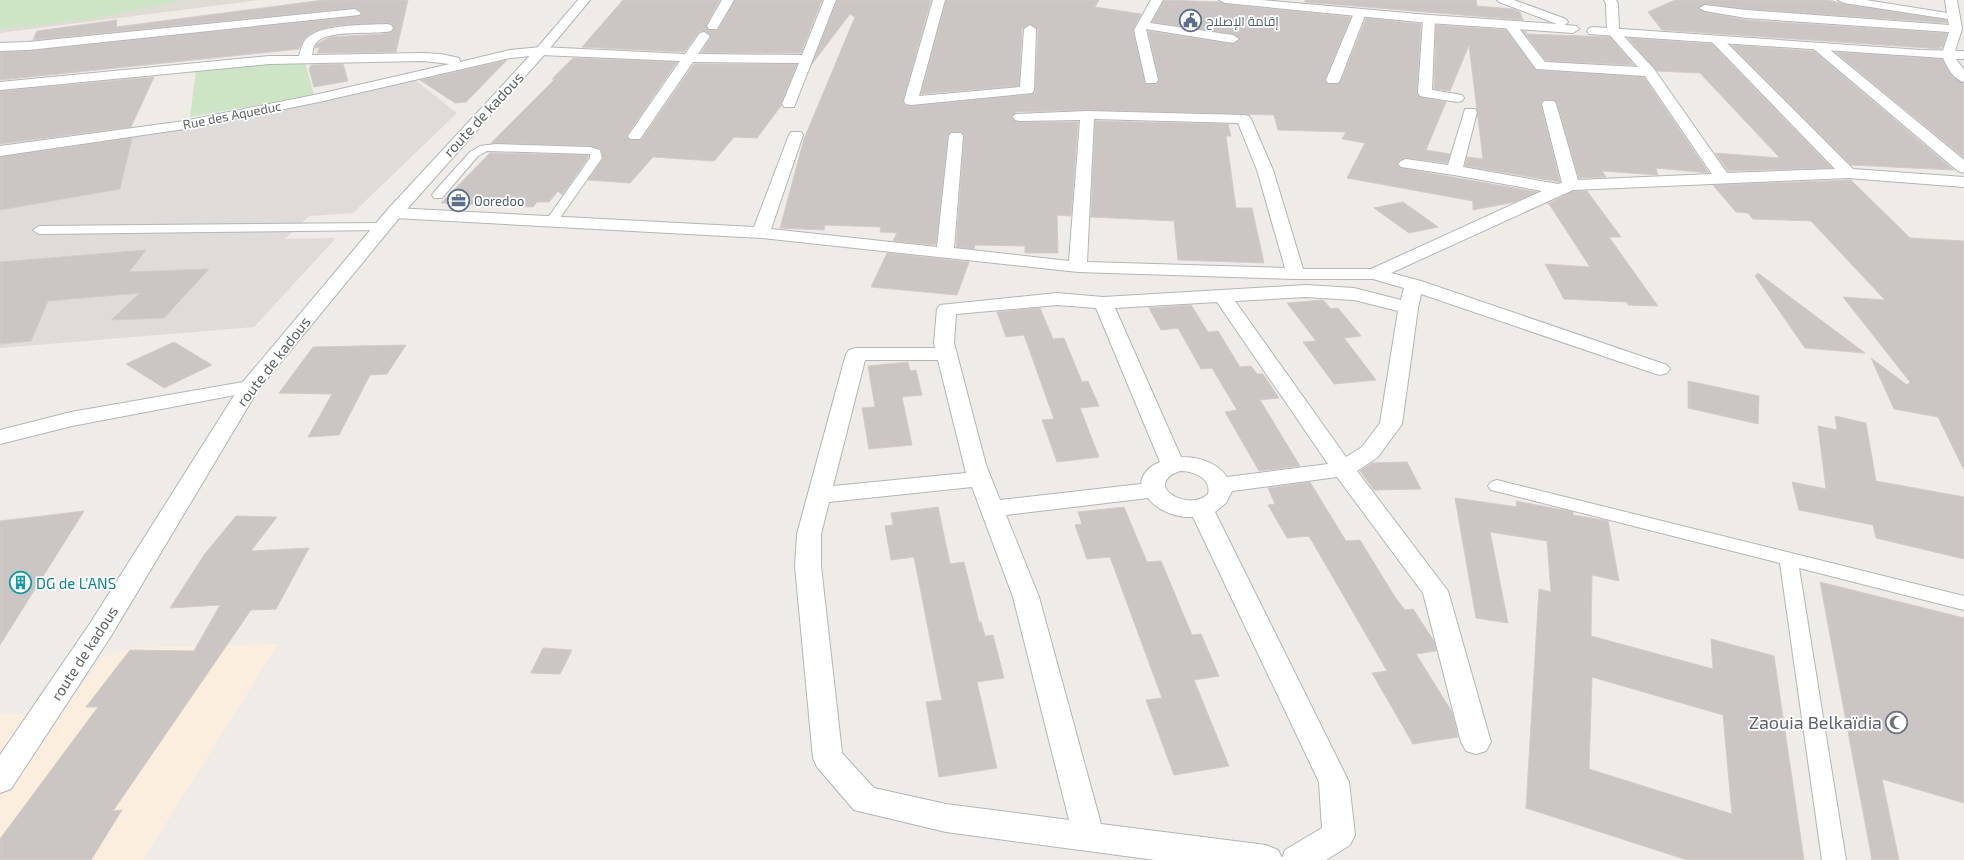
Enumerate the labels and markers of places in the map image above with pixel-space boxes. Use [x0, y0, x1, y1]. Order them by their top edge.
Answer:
public building icon: إقامة الإصلاح [1177, 8, 1203, 34]
place label: إقامة الإصلاح [1206, 13, 1279, 30]
office icon: Ooredoo [446, 188, 472, 214]
place label: Ooredoo [474, 193, 524, 209]
building icon: DG de L'ANS [7, 570, 33, 596]
place label: DG de L'ANS [36, 574, 116, 592]
mosque icon: Zaouia Belkaïdia [1884, 709, 1910, 735]
place label: Zaouia Belkaïdia [1749, 711, 1882, 733]

